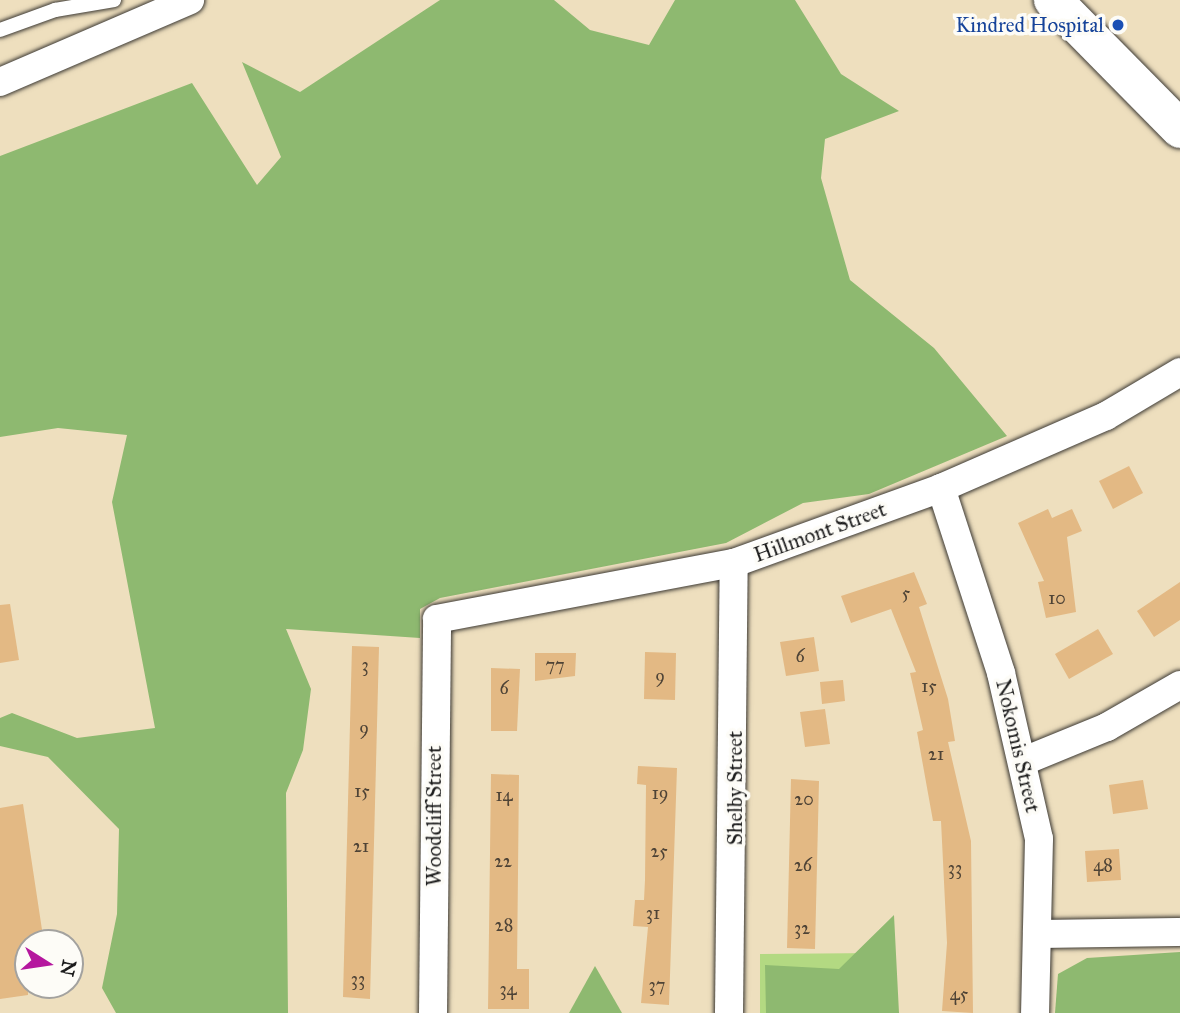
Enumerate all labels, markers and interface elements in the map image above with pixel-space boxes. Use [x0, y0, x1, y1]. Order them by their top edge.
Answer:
place label: Kindred Hospital [955, 12, 1104, 38]
marker: Kindred Hospital [1110, 17, 1126, 33]
street label: Hillmont Street [750, 496, 890, 568]
house number: 5 [902, 582, 910, 604]
house number: 10 [1048, 587, 1066, 609]
house number: 6 [795, 645, 805, 667]
house number: 3 [361, 654, 369, 676]
house number: 77 [545, 654, 565, 676]
house number: 9 [655, 665, 665, 687]
house number: 15 [921, 675, 937, 697]
house number: 6 [499, 677, 509, 699]
street label: Nokomis Street [990, 677, 1046, 815]
house number: 9 [359, 717, 369, 739]
street label: Shelby Street [722, 731, 748, 845]
house number: 21 [928, 743, 944, 765]
street label: Woodcliff Street [421, 746, 447, 886]
house number: 15 [354, 780, 370, 802]
house number: 19 [652, 782, 668, 804]
house number: 14 [495, 784, 513, 806]
house number: 20 [794, 788, 814, 810]
house number: 21 [353, 835, 369, 857]
house number: 25 [650, 840, 668, 862]
house number: 22 [494, 850, 512, 872]
house number: 26 [794, 854, 812, 876]
house number: 48 [1093, 854, 1113, 876]
house number: 33 [948, 857, 962, 879]
house number: 31 [646, 902, 660, 924]
house number: 28 [495, 914, 513, 936]
house number: 32 [794, 917, 810, 939]
north arrow [14, 929, 84, 999]
text: N [55, 958, 81, 978]
house number: 33 [351, 968, 365, 990]
house number: 37 [649, 974, 665, 996]
house number: 34 [499, 978, 517, 1000]
house number: 45 [950, 983, 968, 1005]

